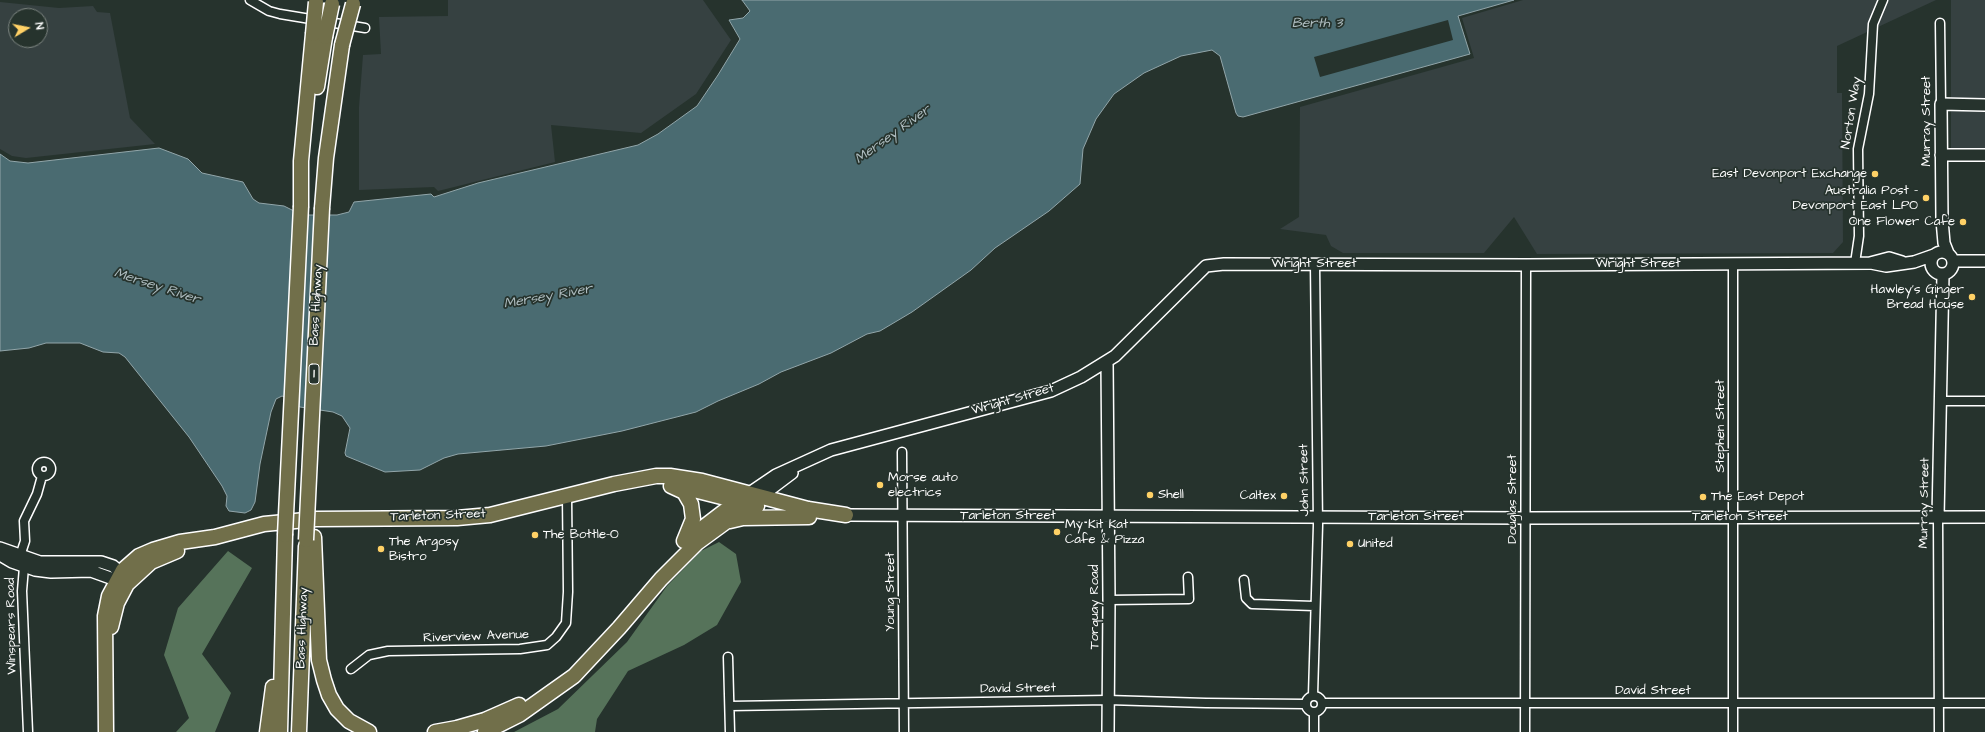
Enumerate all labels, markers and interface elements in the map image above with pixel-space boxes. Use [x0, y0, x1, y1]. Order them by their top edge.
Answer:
north arrow [8, 8, 48, 48]
water label: Berth 3 [1292, 16, 1342, 32]
text: N [31, 21, 47, 31]
street label: Norton Way [1839, 76, 1865, 150]
street label: Murray Street [1919, 76, 1935, 166]
water label: Mersey River [852, 102, 934, 168]
place label: East Devonport Exchange [1712, 166, 1867, 182]
marker: East Devonport Exchange [1870, 169, 1880, 179]
place label: Australia Post - Devonport East LPO [1793, 183, 1918, 214]
marker: Australia Post - Devonport East LPO [1921, 193, 1931, 203]
place label: One Flower Cafe [1849, 214, 1955, 230]
marker: One Flower Cafe [1958, 217, 1968, 227]
street label: Wright Street [1271, 256, 1357, 272]
street label: Wright Street [1595, 256, 1681, 272]
street label: Bass Highway [307, 264, 327, 346]
water label: Mersey River [112, 265, 202, 309]
water label: Mersey River [503, 281, 593, 313]
place label: Hawley's Ginger Bread House [1871, 282, 1964, 313]
marker: Hawley's Ginger Bread House [1967, 292, 1977, 302]
road number: 1 [309, 364, 319, 384]
street label: Stephen Street [1713, 379, 1729, 473]
street label: Wright Street [970, 381, 1056, 419]
street label: John Street [1297, 444, 1313, 516]
street label: Douglas Street [1505, 454, 1521, 544]
street label: Murray Street [1916, 457, 1934, 549]
place label: Morse auto electrics [888, 470, 958, 501]
marker: Morse auto electrics [875, 480, 885, 490]
place label: Shell [1158, 487, 1184, 503]
place label: Caltex [1240, 488, 1276, 504]
place label: The East Depot [1711, 489, 1804, 505]
marker: Shell [1145, 490, 1155, 500]
marker: Caltex [1279, 491, 1289, 501]
marker: The East Depot [1698, 492, 1708, 502]
street label: Tarleton Street [390, 507, 486, 525]
street label: Tarleton Street [960, 508, 1056, 524]
street label: Tarleton Street [1368, 509, 1464, 525]
street label: Tarleton Street [1692, 509, 1788, 525]
place label: My Kit Kat Cafe & Pizza [1065, 517, 1144, 548]
place label: The Bottle-O [543, 527, 619, 543]
marker: My Kit Kat Cafe & Pizza [1052, 527, 1062, 537]
marker: The Bottle-O [530, 530, 540, 540]
place label: The Argosy Bistro [389, 534, 459, 565]
place label: United [1358, 536, 1393, 552]
marker: United [1345, 539, 1355, 549]
marker: The Argosy Bistro [376, 544, 386, 554]
street label: Young Street [883, 552, 899, 632]
street label: Torquay Road [1087, 565, 1103, 649]
street label: Winspears Road [3, 577, 21, 675]
street label: Bass Highway [294, 587, 312, 669]
street label: Riverview Avenue [423, 627, 529, 647]
street label: David Street [980, 681, 1056, 697]
street label: David Street [1615, 683, 1691, 699]

